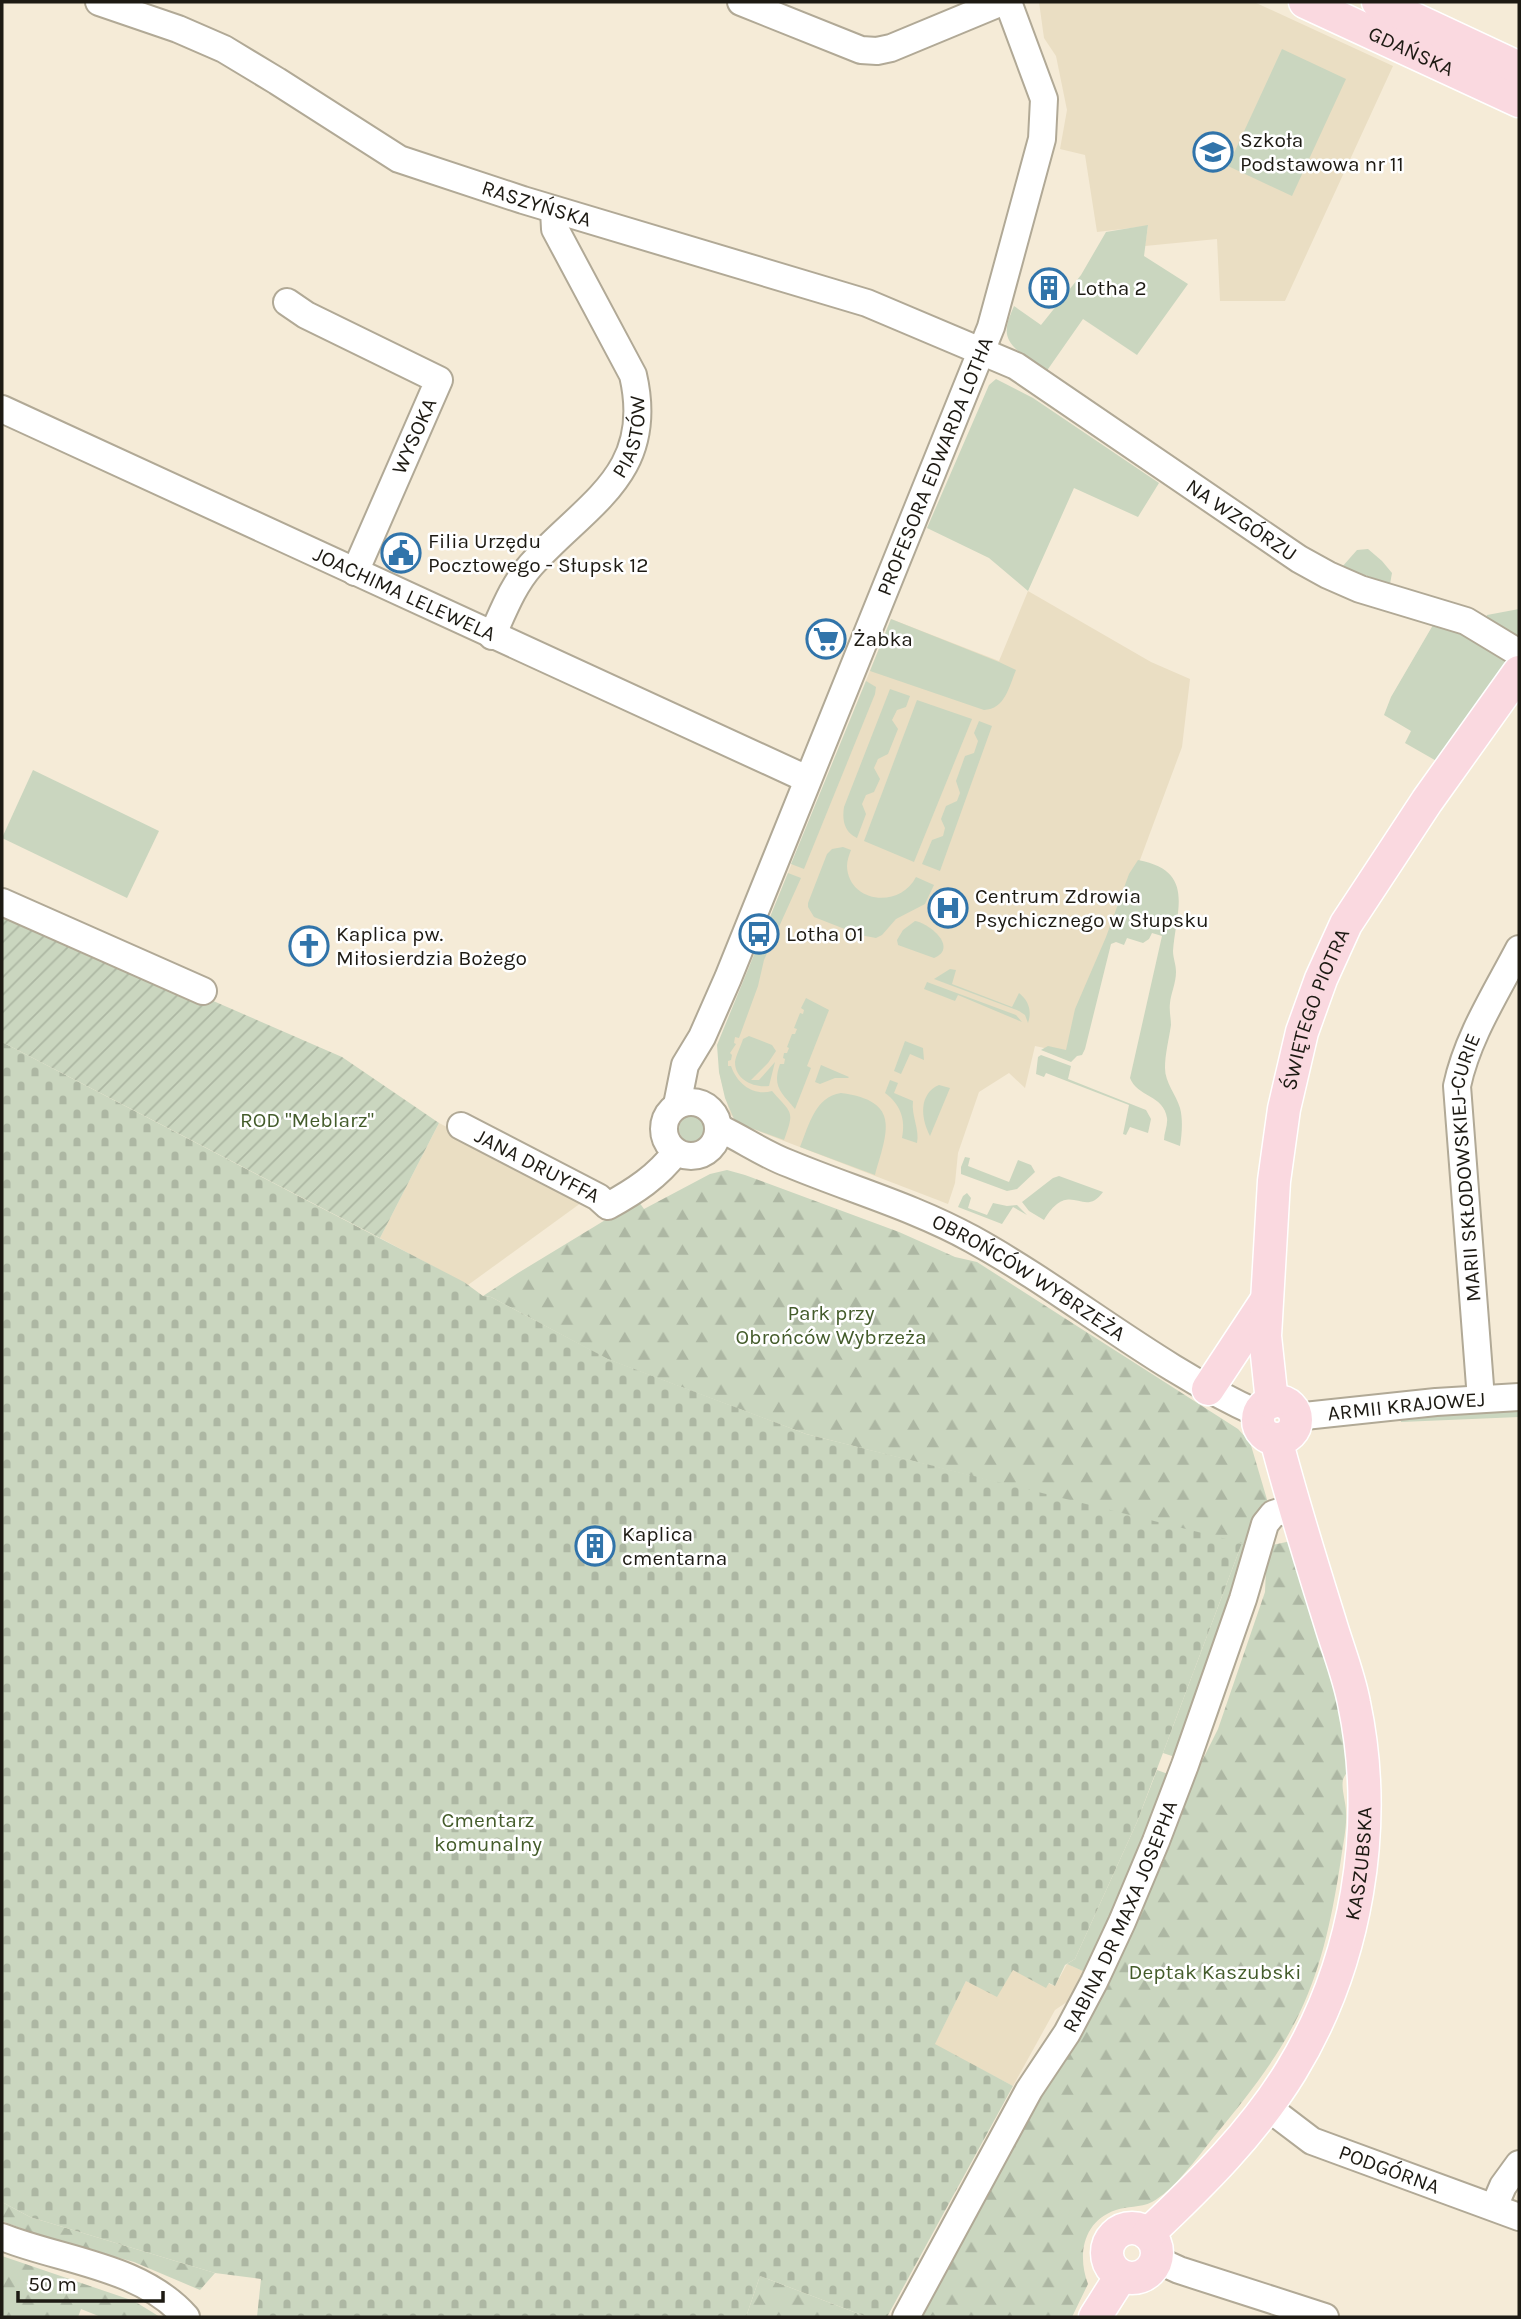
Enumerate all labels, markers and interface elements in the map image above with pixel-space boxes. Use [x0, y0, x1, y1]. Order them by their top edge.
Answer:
street label: GDAŃSKA [1365, 21, 1458, 81]
place label: Szkoła Podstawowa nr 11 [1240, 128, 1404, 176]
school or university icon: Szkoła Podstawowa nr 11 [1192, 131, 1234, 173]
street label: RASZYŃSKA [479, 175, 594, 232]
building icon: Lotha 2 [1028, 267, 1070, 309]
place label: Lotha 2 [1076, 276, 1147, 300]
street label: PROFESORA EDWARDA LOTHA [872, 333, 998, 599]
street label: WYSOKA [387, 394, 441, 478]
street label: PIASTÓW [607, 394, 650, 483]
street label: NA WZGÓRZU [1182, 474, 1302, 566]
place label: Filia Urzędu Pocztowego - Słupsk 12 [428, 529, 648, 577]
public building icon: Filia Urzędu Pocztowego - Słupsk 12 [380, 532, 422, 574]
street label: JOACHIMA LELEWELA [310, 542, 499, 646]
supermarket icon: Żabka [805, 618, 847, 660]
place label: Żabka [853, 627, 913, 651]
place label: Centrum Zdrowia Psychicznego w Słupsku [975, 884, 1209, 932]
hospital icon: Centrum Zdrowia Psychicznego w Słupsku [927, 887, 969, 929]
bus stop icon: Lotha 01 [738, 913, 780, 955]
place label: Kaplica pw. Miłosierdzia Bożego [336, 922, 527, 970]
place label: Lotha 01 [786, 922, 864, 946]
church icon: Kaplica pw. Miłosierdzia Bożego [288, 925, 330, 967]
street label: ŚWIĘTEGO PIOTRA [1277, 925, 1354, 1093]
street label: MARII SKŁODOWSKIEJ-CURIE [1445, 1030, 1486, 1303]
park label: ROD "Meblarz" [240, 1108, 374, 1132]
street label: JANA DRUYFFA [471, 1123, 604, 1208]
street label: OBROŃCÓW WYBRZEŻA [928, 1209, 1130, 1346]
park label: Park przy Obrońców Wybrzeża [735, 1301, 927, 1349]
street label: ARMII KRAJOWEJ [1326, 1387, 1486, 1425]
place label: Kaplica cmentarna [622, 1522, 727, 1570]
building icon: Kaplica cmentarna [574, 1525, 616, 1567]
street label: RABINA DR MAXA JOSEPHA [1058, 1797, 1182, 2037]
street label: KASZUBSKA [1340, 1806, 1376, 1923]
park label: Cmentarz komunalny [434, 1808, 542, 1856]
park label: Deptak Kaszubski [1129, 1960, 1301, 1984]
street label: PODGÓRNA [1336, 2140, 1443, 2199]
scale bar [18, 2260, 163, 2304]
text: 50 m [28, 2272, 77, 2296]

